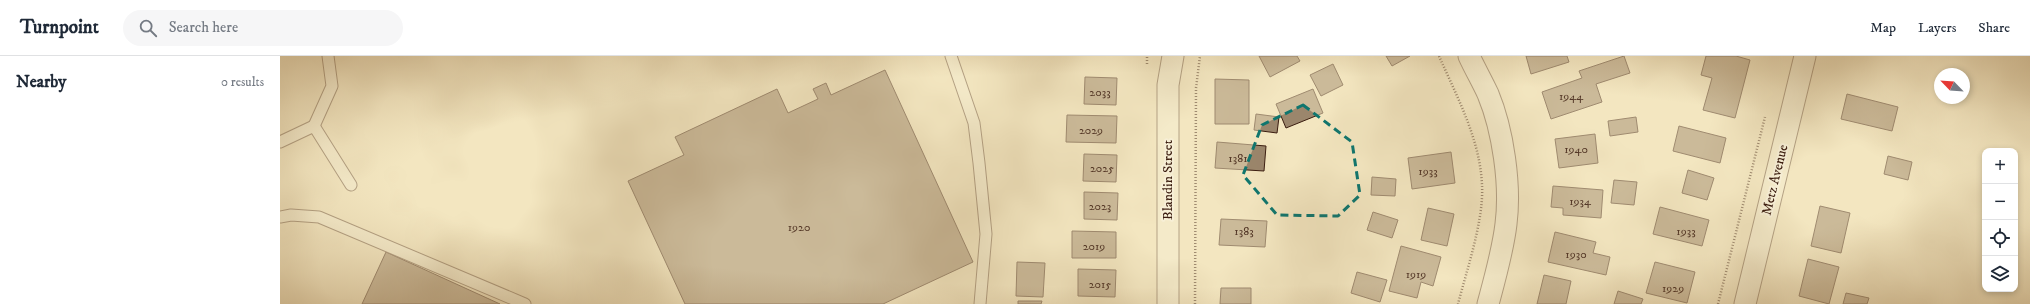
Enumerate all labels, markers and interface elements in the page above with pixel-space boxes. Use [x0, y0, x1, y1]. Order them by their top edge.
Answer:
search box [123, 10, 403, 46]
text: Turnpoint [20, 16, 99, 39]
icon: search [137, 17, 159, 39]
text: Search here [169, 18, 238, 37]
text: Map [1870, 19, 1896, 37]
text: Layers [1918, 19, 1956, 37]
text: Share [1978, 19, 2010, 37]
north arrow [1934, 68, 1970, 104]
text: Nearby [16, 71, 66, 93]
text: 0 results [221, 74, 264, 90]
house number: 2033 [1089, 85, 1111, 100]
house number: 1944 [1559, 89, 1584, 104]
house number: 2029 [1079, 123, 1103, 138]
street label: Blandin Street [1159, 139, 1177, 220]
house number: 1940 [1564, 142, 1588, 157]
street label: Metz Avenue [1758, 143, 1793, 217]
map controls [1982, 148, 2018, 292]
button: + [1982, 148, 2018, 184]
house number: 1381 [1228, 151, 1248, 166]
house number: 2025 [1090, 161, 1114, 176]
house number: 1933 [1418, 164, 1438, 179]
button: − [1982, 184, 2018, 220]
house number: 1934 [1569, 194, 1592, 209]
house number: 2023 [1089, 199, 1111, 214]
house number: 1920 [788, 220, 810, 235]
button: locate [1982, 220, 2018, 256]
house number: 1383 [1234, 224, 1254, 239]
house number: 1933 [1676, 224, 1696, 239]
house number: 2019 [1083, 239, 1105, 254]
house number: 1930 [1565, 247, 1587, 262]
button: layers [1982, 256, 2018, 292]
house number: 1919 [1406, 267, 1426, 282]
house number: 2015 [1089, 277, 1111, 292]
house number: 1929 [1662, 281, 1684, 296]

